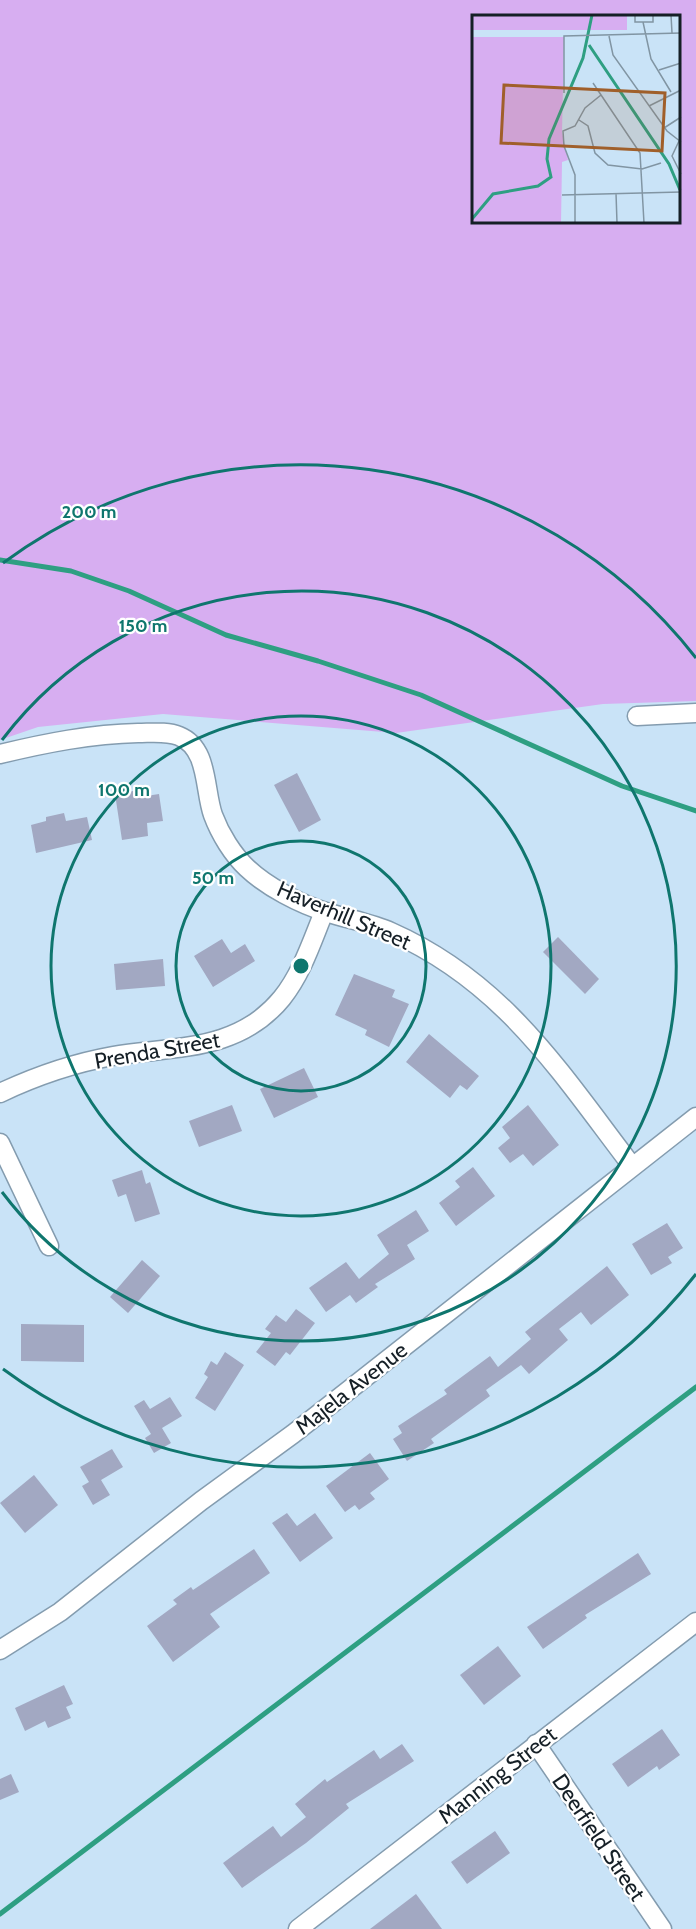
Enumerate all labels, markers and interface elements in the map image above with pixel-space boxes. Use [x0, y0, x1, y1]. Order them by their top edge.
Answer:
inset map [472, 15, 681, 224]
text: 200 m [62, 501, 116, 523]
text: 150 m [119, 615, 167, 637]
text: 100 m [98, 779, 150, 801]
text: 50 m [192, 867, 234, 889]
street label: Haverhill Street [273, 875, 415, 956]
centre of rings [291, 956, 311, 976]
street label: Prenda Street [92, 1026, 222, 1075]
street label: Majela Avenue [290, 1336, 413, 1440]
street label: Manning Street [433, 1721, 562, 1830]
street label: Deerfield Street [546, 1769, 651, 1906]

